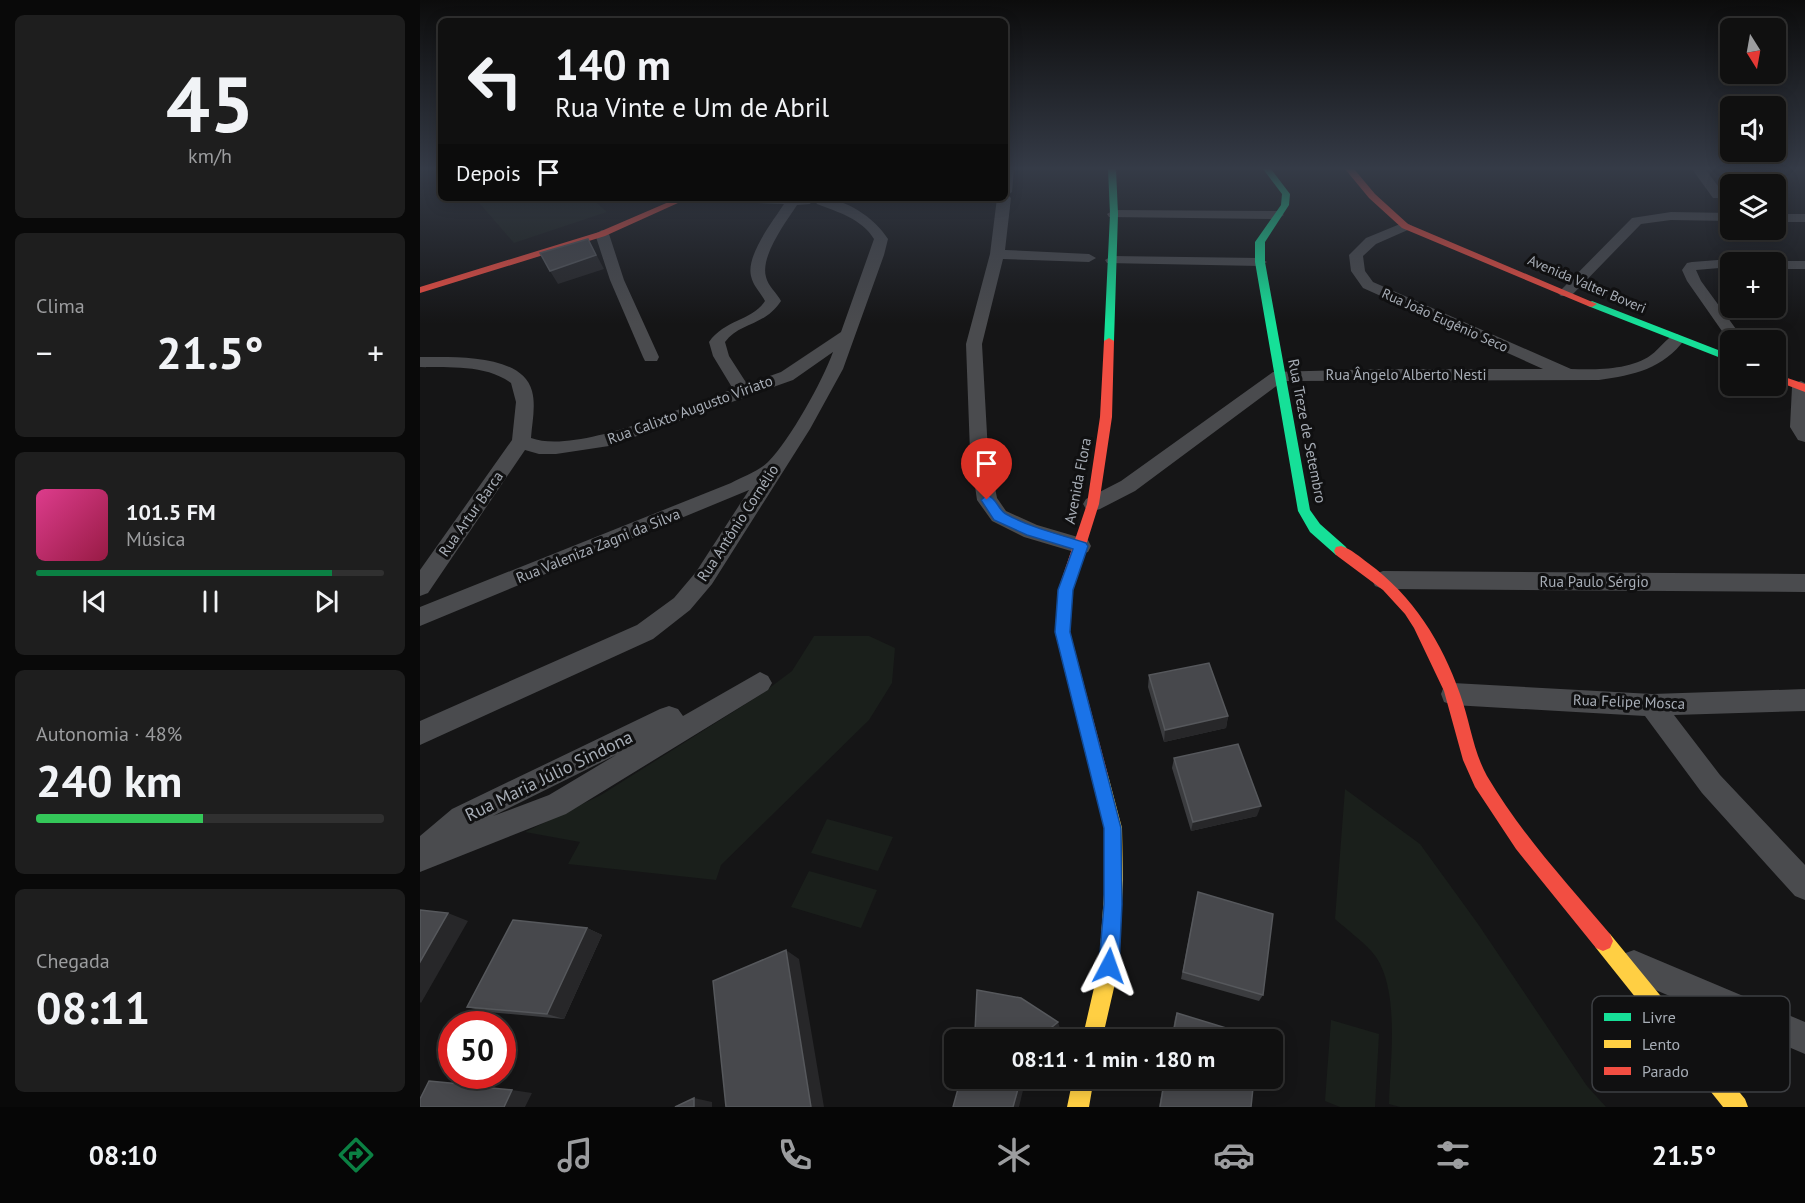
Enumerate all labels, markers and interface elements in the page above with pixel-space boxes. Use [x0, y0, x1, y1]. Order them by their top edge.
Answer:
north arrow [1720, 18, 1786, 84]
map controls [1720, 18, 1786, 396]
text: 140 m [555, 37, 671, 92]
icon: left [456, 42, 534, 120]
text: 45 [166, 53, 254, 154]
text: Rua Vinte e Um de Abril [555, 90, 829, 124]
button: sound [1720, 96, 1786, 162]
text: km/h [188, 143, 232, 169]
icon: arrive [532, 156, 565, 189]
text: Depois [456, 159, 520, 187]
button: layers [1720, 174, 1786, 240]
street label: Avenida Valter Boveri [1525, 251, 1649, 317]
button: + [1720, 252, 1786, 318]
street label: Rua João Eugênio Seco [1379, 284, 1511, 356]
text: Clima [36, 293, 85, 319]
text: 21.5° [156, 323, 264, 381]
button: − [1720, 330, 1786, 396]
text: − [36, 331, 53, 374]
text: + [367, 331, 384, 374]
street label: Rua Treze de Setembro [1284, 357, 1331, 505]
street label: Rua Ângelo Alberto Nesti [1326, 365, 1486, 384]
street label: Rua Calixto Augusto Viriato [605, 371, 775, 448]
street label: Avenida Flora [1060, 436, 1095, 526]
pin [961, 438, 1012, 500]
icon: arrive [970, 447, 1003, 480]
street label: Rua Antônio Cornélio [693, 461, 782, 585]
street label: Rua Artur Barca [434, 467, 507, 560]
text: 101.5 FM [126, 498, 216, 526]
street label: Rua Valeniza Zagni da Silva [513, 504, 683, 587]
text: Música [126, 526, 185, 552]
street label: Rua Paulo Sérgio [1540, 572, 1648, 591]
icon: previous [78, 585, 111, 618]
icon: pause [194, 585, 227, 618]
icon: next [310, 585, 343, 618]
street label: Rua Felipe Mosca [1573, 690, 1685, 713]
text: Autonomia · 48% [36, 721, 182, 747]
street label: Rua Maria Júlio Sindona [461, 725, 636, 826]
text: 240 km [36, 751, 182, 809]
position arrow [1077, 934, 1141, 998]
text: Chegada [36, 948, 110, 974]
text: 08:11 [36, 978, 150, 1036]
legend [1592, 996, 1790, 1092]
text: Livre [1642, 1007, 1676, 1027]
speed limit sign: 50 [438, 1011, 516, 1089]
text: Lento [1642, 1034, 1680, 1054]
text: 08:11 · 1 min · 180 m [1012, 1045, 1215, 1073]
text: Parado [1642, 1061, 1689, 1081]
icon: directions [335, 1134, 377, 1176]
icon: music [554, 1134, 596, 1176]
icon: phone [774, 1134, 816, 1176]
icon: climate [993, 1134, 1035, 1176]
icon: car [1213, 1134, 1255, 1176]
icon: filters [1432, 1134, 1474, 1176]
text: 08:10 [89, 1138, 157, 1172]
text: 21.5° [1652, 1138, 1716, 1172]

